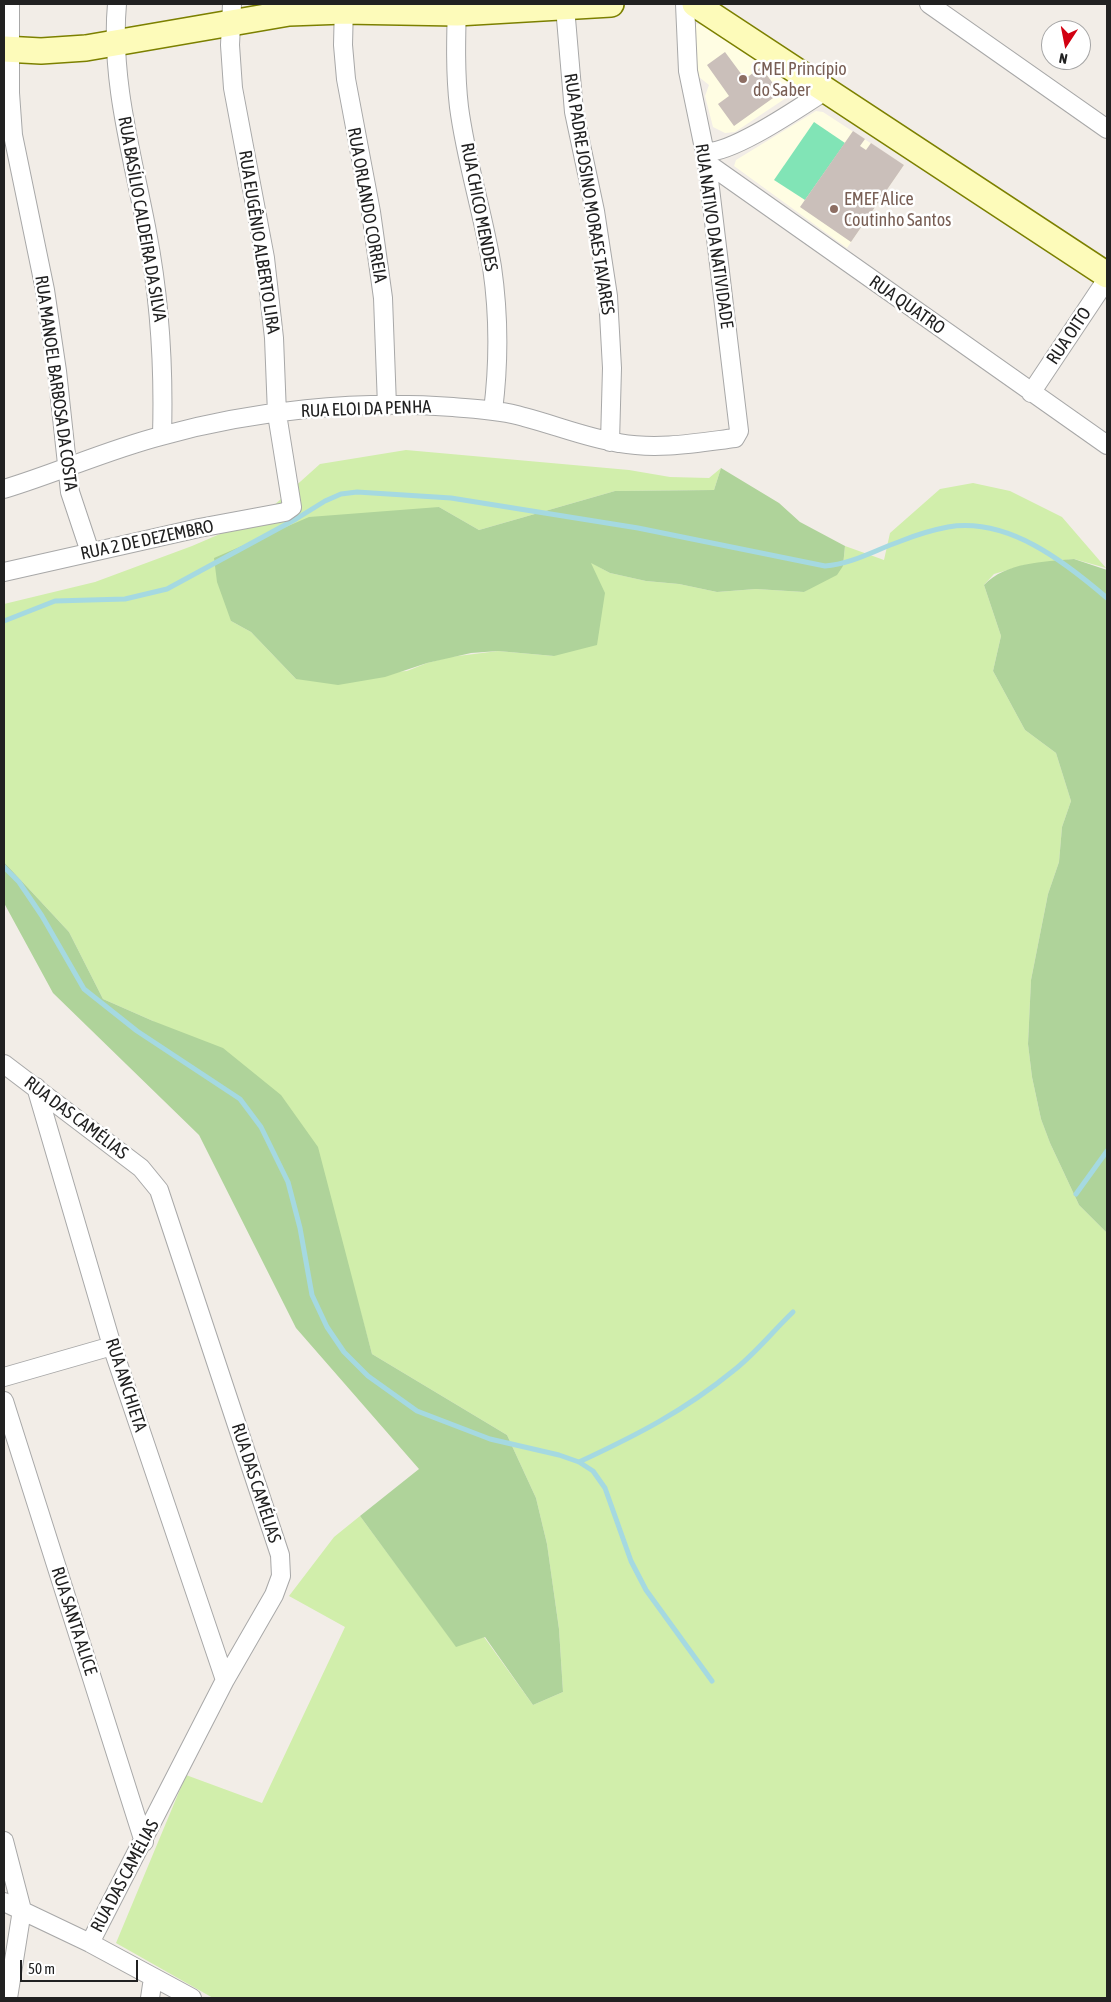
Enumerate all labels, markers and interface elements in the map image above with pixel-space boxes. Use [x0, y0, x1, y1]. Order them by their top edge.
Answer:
north arrow [1041, 20, 1091, 70]
text: N [1058, 50, 1069, 67]
place label: CMEI Princípio do Saber [753, 58, 847, 100]
street label: RUA PADRE JOSINO MORAES TAVARES [559, 72, 619, 316]
marker: CMEI Princípio do Saber [737, 73, 749, 85]
street label: RUA BASÍLIO CALDEIRA DA SILVA [113, 115, 171, 323]
street label: RUA ORLANDO CORREIA [343, 126, 391, 284]
street label: RUA CHICO MENDES [456, 141, 502, 273]
street label: RUA NATIVO DA NATIVIDADE [690, 142, 738, 330]
street label: RUA EUGÊNIO ALBERTO LIRA [234, 149, 284, 335]
place label: EMEF Alice Coutinho Santos [844, 188, 951, 230]
marker: EMEF Alice Coutinho Santos [828, 203, 840, 215]
street label: RUA QUATRO [865, 271, 949, 339]
street label: RUA MANOEL BARBOSA DA COSTA [30, 274, 82, 492]
street label: RUA OITO [1042, 303, 1096, 369]
street label: RUA ELOI DA PENHA [300, 396, 432, 422]
street label: RUA 2 DE DEZEMBRO [78, 515, 216, 565]
street label: RUA DAS CAMÉLIAS [20, 1072, 132, 1164]
street label: RUA ANCHIETA [101, 1335, 151, 1435]
street label: RUA DAS CAMÉLIAS [227, 1420, 285, 1546]
street label: RUA SANTA ALICE [46, 1564, 102, 1678]
street label: RUA DAS CAMÉLIAS [86, 1816, 164, 1936]
scale bar [22, 1950, 140, 1982]
text: 50 m [28, 1960, 55, 1977]

